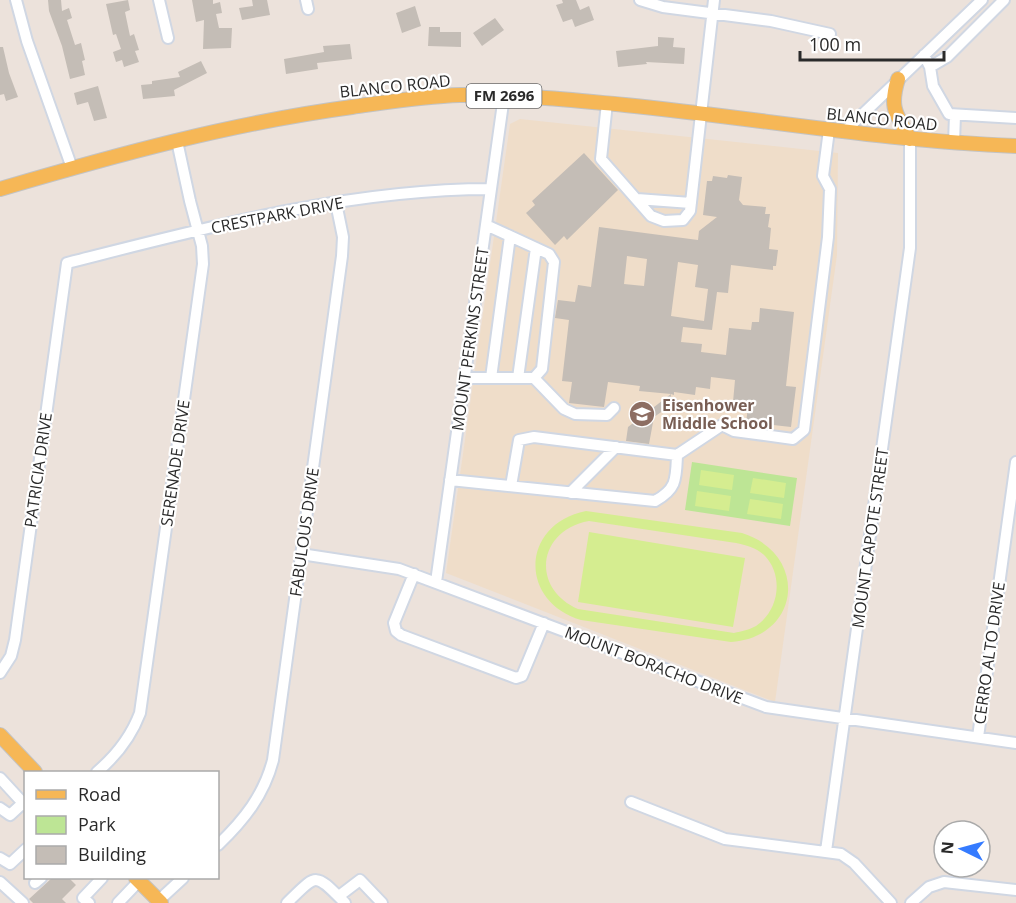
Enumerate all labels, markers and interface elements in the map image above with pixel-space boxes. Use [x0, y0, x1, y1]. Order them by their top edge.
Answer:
scale bar [800, 24, 944, 62]
text: 100 m [809, 32, 861, 56]
street label: BLANCO ROAD [338, 69, 452, 103]
road number: FM 2696 [466, 84, 542, 108]
street label: BLANCO ROAD [825, 102, 939, 136]
street label: CRESTPARK DRIVE [209, 191, 345, 239]
street label: MOUNT PERKINS STREET [446, 246, 494, 432]
place label: Eisenhower Middle School [662, 394, 773, 434]
street label: SERENADE DRIVE [155, 398, 195, 528]
school or university icon: Eisenhower Middle School [627, 399, 657, 429]
street label: PATRICIA DRIVE [19, 411, 57, 529]
street label: MOUNT CAPOTE STREET [846, 446, 894, 629]
street label: FABULOUS DRIVE [284, 466, 324, 598]
street label: CERRO ALTO DRIVE [968, 580, 1010, 726]
street label: MOUNT BORACHO DRIVE [562, 621, 746, 709]
legend [24, 771, 219, 879]
text: Road [78, 782, 121, 806]
text: Park [78, 812, 116, 836]
north arrow [932, 819, 992, 879]
text: N [936, 840, 959, 855]
text: Building [78, 842, 146, 866]

